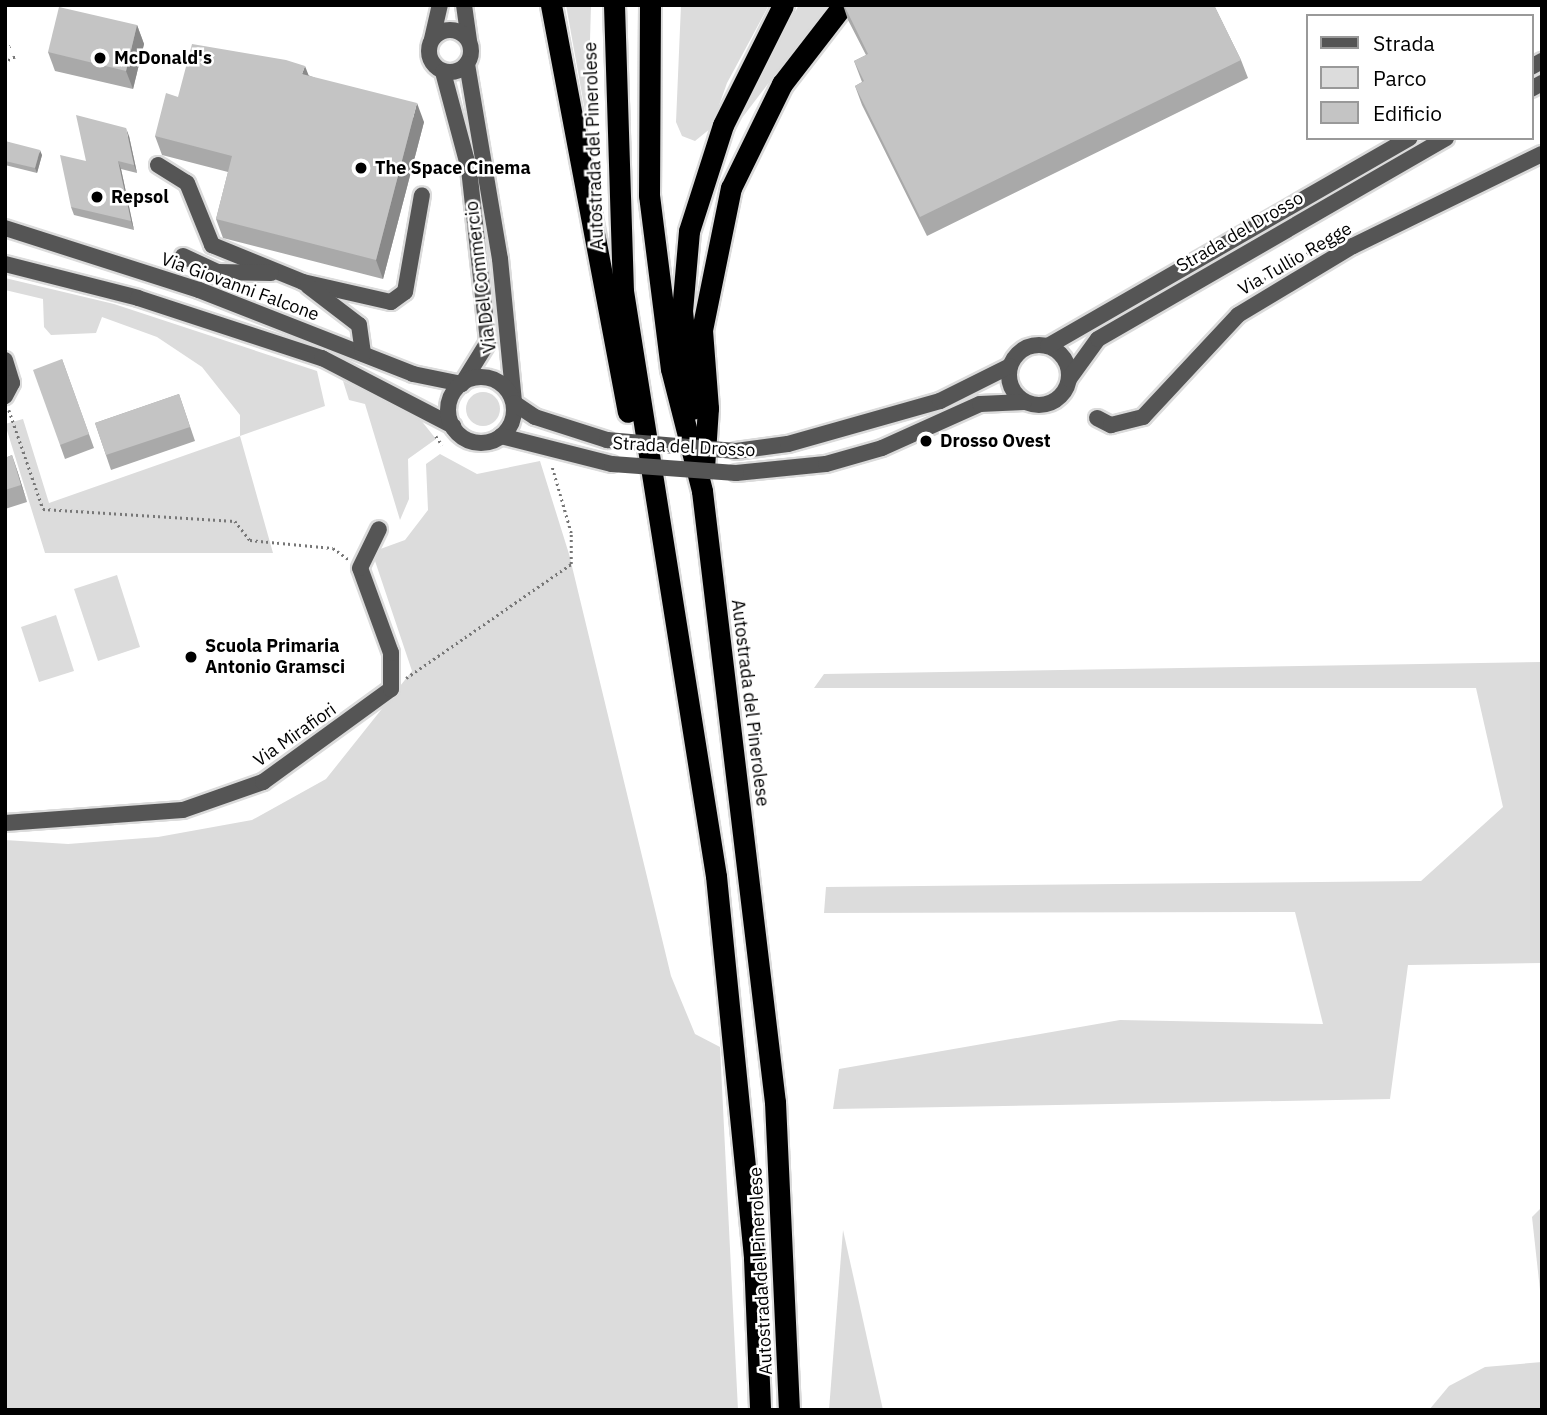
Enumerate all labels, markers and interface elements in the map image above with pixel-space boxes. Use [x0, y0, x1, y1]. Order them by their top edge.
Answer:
legend [1306, 14, 1533, 140]
text: Strada [1373, 29, 1435, 57]
street label: Autostrada del Pinerolese [580, 41, 608, 251]
place label: McDonald's [114, 47, 212, 69]
marker: McDonald's [92, 50, 108, 66]
text: Parco [1373, 64, 1427, 92]
text: Edificio [1373, 99, 1442, 127]
place label: The Space Cinema [375, 157, 531, 179]
marker: The Space Cinema [353, 160, 369, 176]
place label: Repsol [111, 186, 169, 208]
street label: Strada del Drosso [1173, 187, 1307, 277]
marker: Repsol [89, 189, 105, 205]
street label: Via Del Commercio [461, 200, 501, 354]
street label: Via Tullio Regge [1234, 218, 1356, 300]
street label: Via Giovanni Falcone [158, 248, 322, 326]
place label: Drosso Ovest [940, 430, 1051, 452]
street label: Strada del Drosso [612, 432, 756, 462]
marker: Drosso Ovest [918, 433, 934, 449]
street label: Autostrada del Pinerolese [727, 598, 773, 808]
place label: Scuola Primaria Antonio Gramsci [205, 636, 345, 678]
marker: Scuola Primaria Antonio Gramsci [183, 649, 199, 665]
street label: Via Mirafiori [249, 699, 341, 771]
street label: Autostrada del Pinerolese [745, 1166, 777, 1376]

